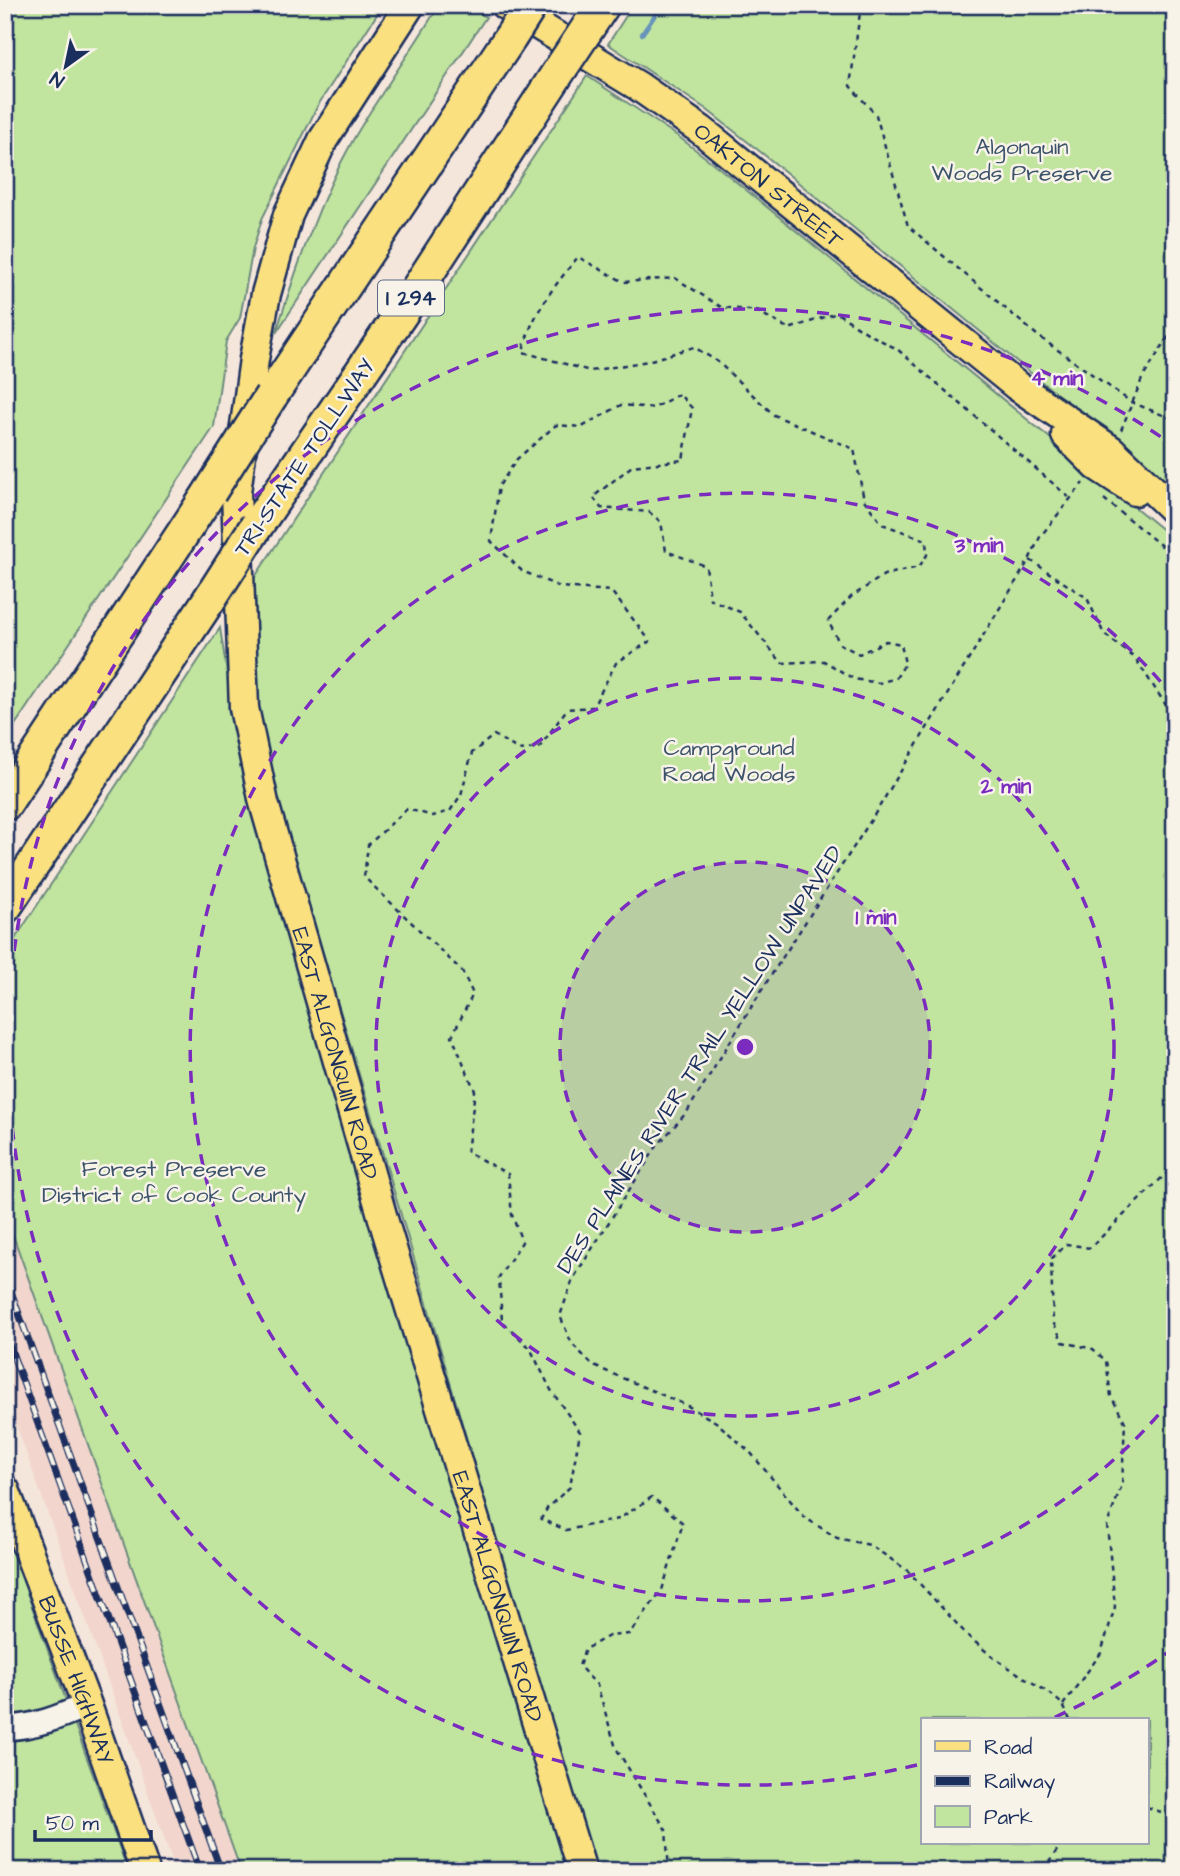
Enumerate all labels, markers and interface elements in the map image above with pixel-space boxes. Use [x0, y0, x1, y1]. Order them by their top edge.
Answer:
north arrow [32, 32, 102, 102]
text: N [45, 64, 70, 94]
street label: OAKTON STREET [687, 115, 851, 257]
park label: Algonquin Woods Preserve [932, 131, 1112, 189]
road number: I 294 [378, 280, 444, 316]
street label: TRI-STATE TOLLWAY [227, 352, 383, 563]
text: 4 min [1031, 364, 1084, 393]
text: 3 min [953, 531, 1004, 560]
park label: Campground Road Woods [663, 732, 795, 790]
text: 2 min [980, 772, 1032, 801]
street label: DES PLAINES RIVER TRAIL YELLOW UNPAVED [549, 839, 851, 1280]
text: 1 min [855, 903, 897, 932]
street label: EAST ALGONQUIN ROAD [283, 923, 386, 1183]
centre of rings [733, 1035, 757, 1059]
park label: Forest Preserve District of Cook County [42, 1153, 306, 1212]
street label: EAST ALGONQUIN ROAD [444, 1467, 551, 1726]
street label: BUSSE HIGHWAY [30, 1591, 122, 1769]
legend [921, 1718, 1148, 1844]
text: Road [984, 1733, 1032, 1762]
text: Railway [984, 1767, 1056, 1798]
scale bar [35, 1799, 150, 1843]
text: Park [984, 1803, 1033, 1832]
text: 50 m [46, 1809, 100, 1838]

